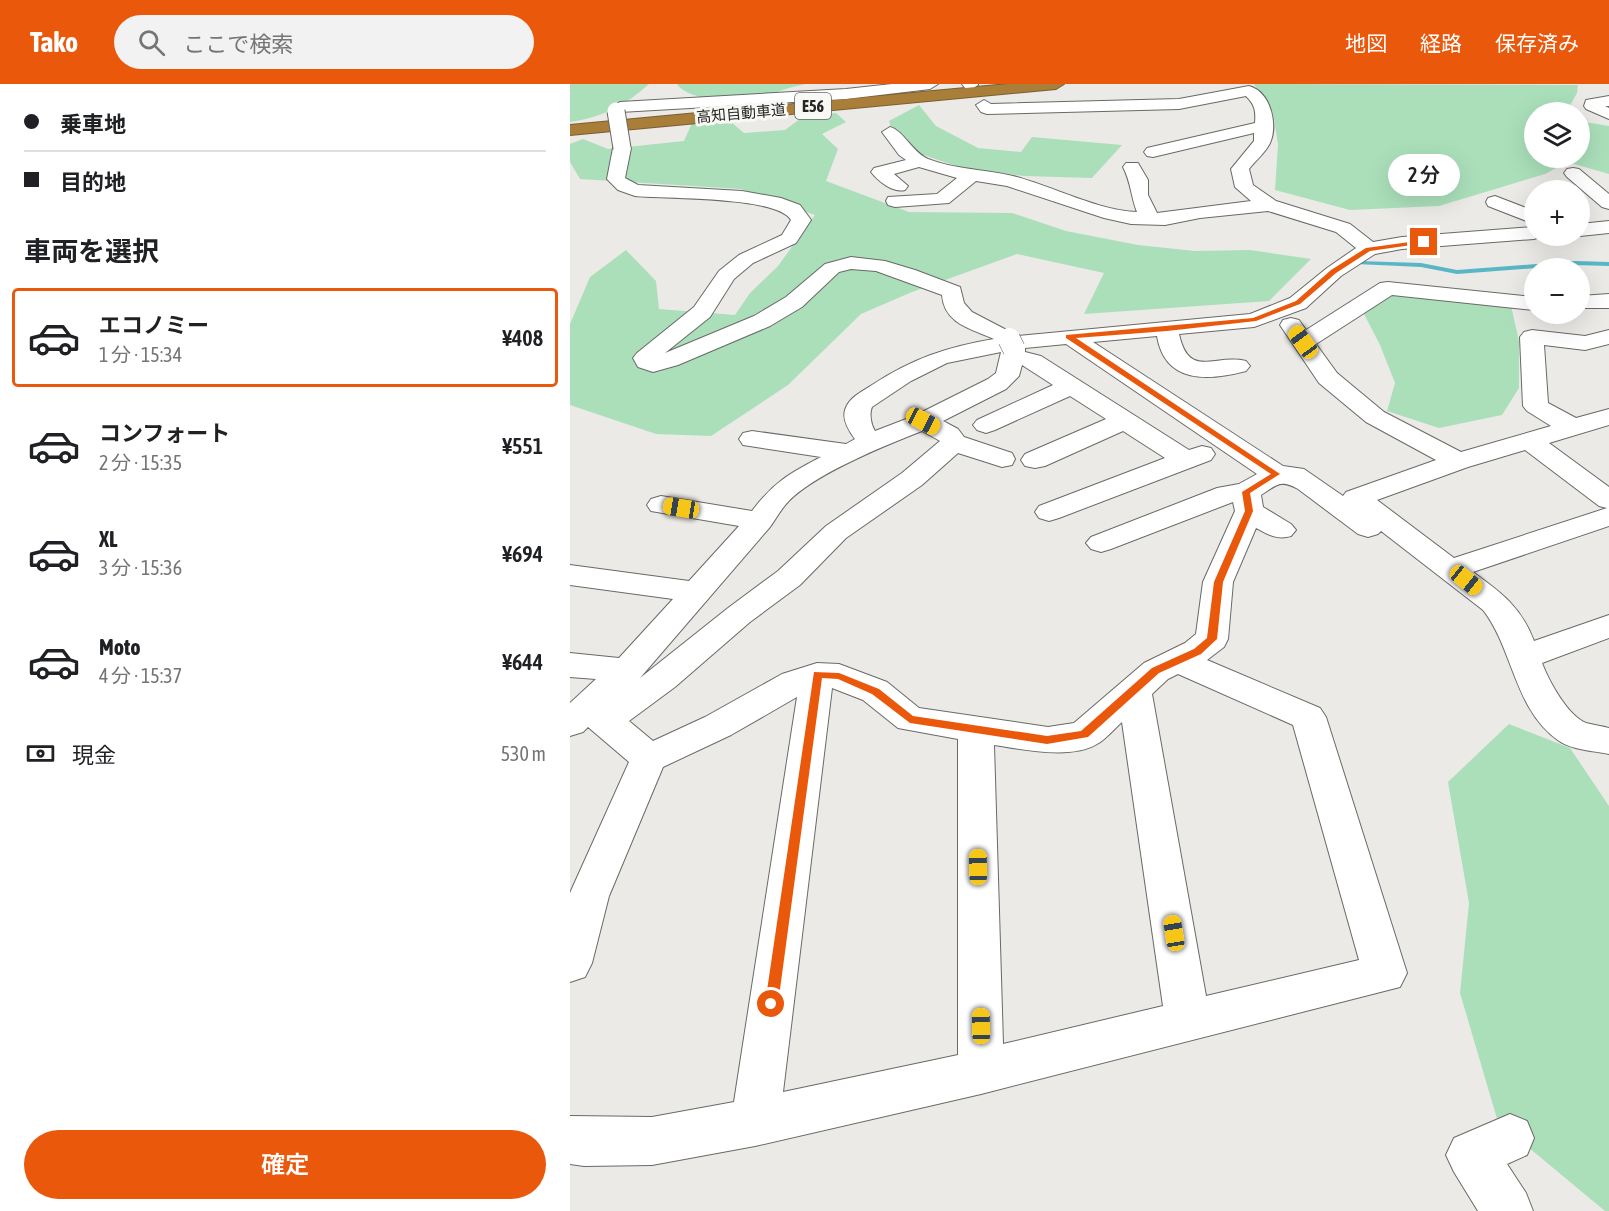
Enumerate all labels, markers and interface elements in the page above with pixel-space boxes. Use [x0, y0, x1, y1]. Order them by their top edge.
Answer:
search box [114, 15, 534, 69]
text: Tako [30, 26, 78, 58]
icon: search [135, 26, 168, 59]
text: ここで検索 [183, 31, 293, 57]
text: 地図 [1345, 31, 1387, 55]
text: 経路 [1420, 31, 1462, 55]
text: 保存済み [1495, 31, 1579, 55]
road number: E56 [795, 93, 831, 119]
street label: 高知自動車道 [695, 101, 787, 125]
map controls [1524, 102, 1590, 324]
button: layers [1524, 102, 1590, 168]
text: 乗車地 [60, 111, 126, 137]
callout: 2 分 [1388, 155, 1460, 197]
text: 2 分 [1408, 163, 1440, 186]
text: 目的地 [60, 169, 126, 195]
button: + [1524, 180, 1590, 246]
route end [1410, 228, 1437, 255]
text: 車両を選択 [24, 236, 159, 267]
button: − [1524, 258, 1590, 324]
icon: car [27, 311, 81, 365]
text: エコノミー [99, 312, 209, 338]
car [1285, 322, 1321, 362]
text: ¥408 [502, 325, 543, 351]
text: 1 分 · 15:34 [99, 343, 182, 366]
car [903, 405, 943, 437]
icon: car [27, 419, 81, 473]
text: コンフォート [99, 420, 230, 446]
text: ¥551 [502, 433, 543, 459]
text: 2 分 · 15:35 [99, 451, 182, 474]
car [662, 496, 700, 520]
text: XL [99, 526, 117, 552]
icon: car [27, 527, 81, 581]
text: ¥694 [502, 541, 543, 567]
text: 3 分 · 15:36 [99, 556, 182, 579]
car [1446, 562, 1486, 598]
text: Moto [99, 634, 141, 660]
icon: car [27, 635, 81, 689]
text: ¥644 [502, 649, 543, 675]
text: 4 分 · 15:37 [99, 664, 182, 687]
icon: cash [24, 737, 57, 770]
text: 現金 [72, 742, 116, 768]
text: 530 m [501, 742, 546, 765]
car [969, 849, 987, 885]
car [1162, 914, 1186, 952]
route start [757, 990, 784, 1017]
car [972, 1008, 990, 1044]
button: 確定 [24, 1130, 546, 1199]

